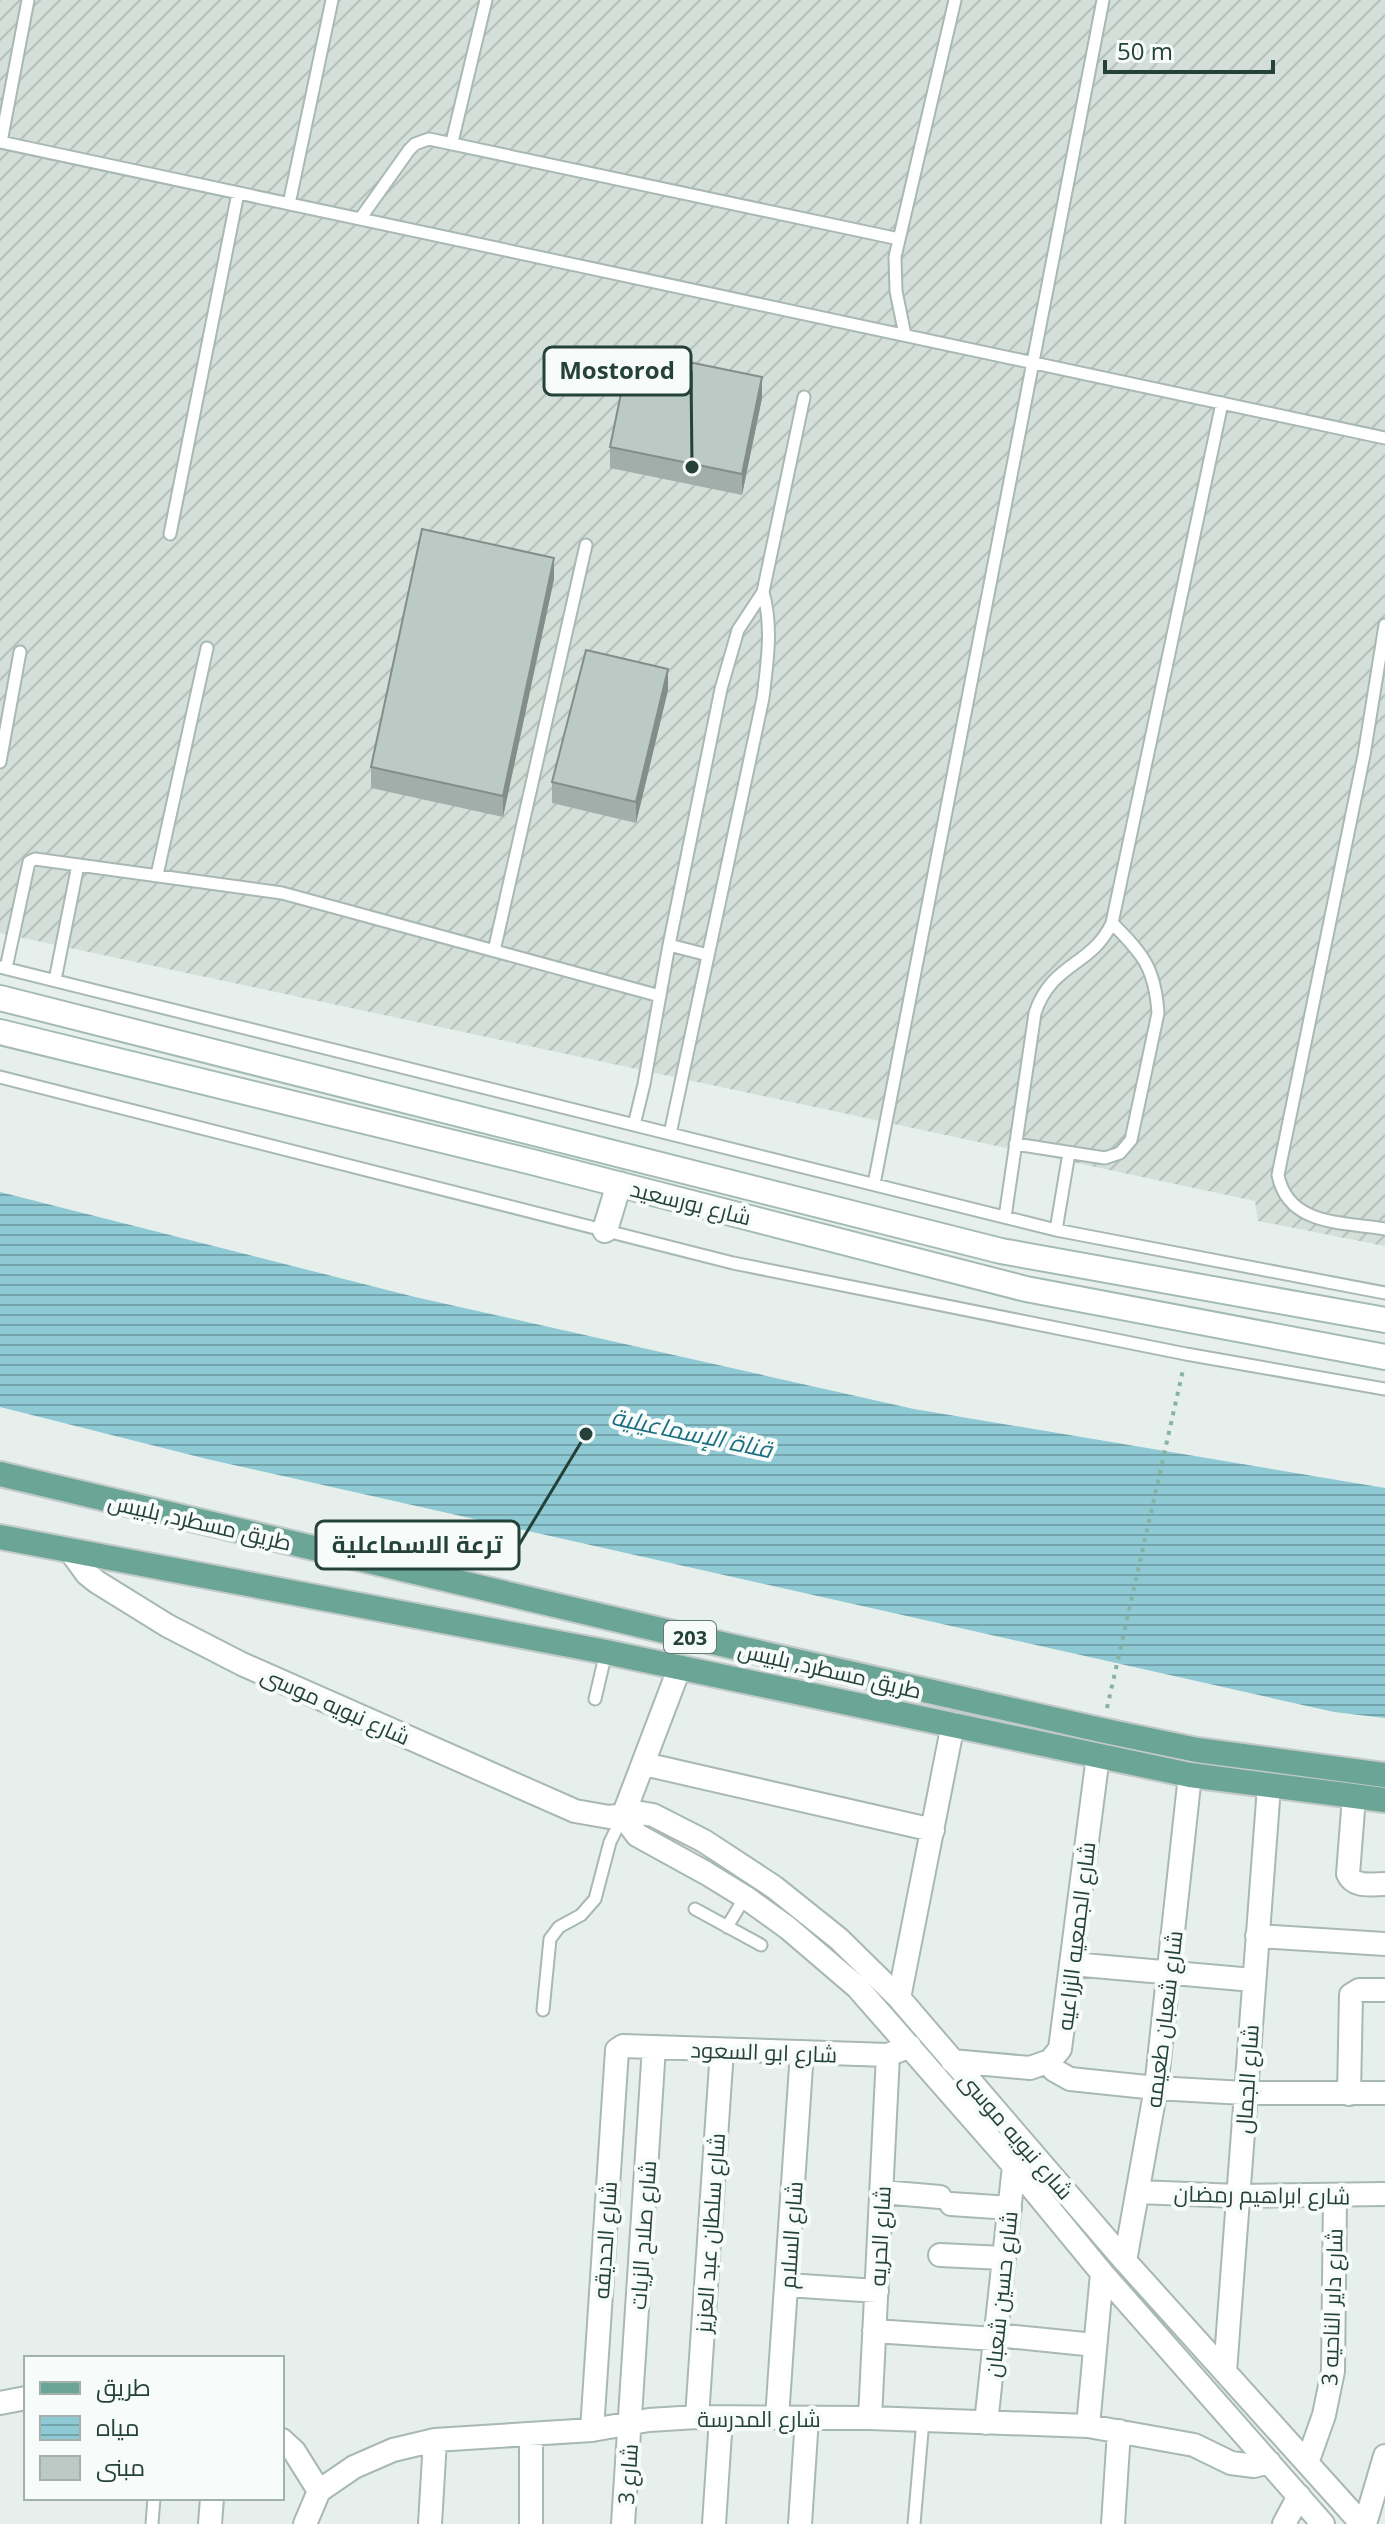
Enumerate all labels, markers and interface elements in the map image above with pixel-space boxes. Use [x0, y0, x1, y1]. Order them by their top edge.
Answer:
scale bar [1105, 24, 1273, 74]
text: 50 m [1117, 34, 1173, 67]
callout: Mostorod [544, 347, 691, 395]
text: Mostorod [559, 353, 675, 386]
street label: شارع بورسعيد [627, 1173, 754, 1232]
water label: قناة الإسماعيلية [609, 1399, 777, 1465]
street label: طريق مسطرد, بلبيس [105, 1485, 295, 1557]
callout: ترعة الاسماعلية [316, 1521, 519, 1569]
text: ترعة الاسماعلية [332, 1527, 503, 1560]
road number: 203 [664, 1621, 716, 1653]
street label: طريق مسطرد, بلبيس [735, 1633, 925, 1705]
street label: شارع نبويه موسى [256, 1659, 415, 1752]
street label: شارع الجمعيه الزراعيه [1049, 1840, 1102, 2032]
street label: شارع شعبان طعيمه [1137, 1929, 1190, 2109]
street label: شارع الجمال [1227, 2023, 1266, 2135]
street label: شارع ابو السعود [690, 2033, 838, 2070]
street label: شارع نبويه موسى [952, 2065, 1081, 2206]
street label: شارع سلطان عبد العزيز [687, 2132, 732, 2336]
street label: شارع صلاح الزيات [622, 2159, 663, 2311]
street label: شارع ابراهيم رمضان [1173, 2177, 1351, 2213]
street label: شارع الحديقه [585, 2180, 624, 2300]
street label: شارع السلام [771, 2180, 811, 2290]
street label: شارع الحريه [861, 2185, 898, 2287]
street label: شارع حسين شعبان [976, 2209, 1025, 2379]
street label: شارع داير الناحيه 3 [1313, 2228, 1350, 2386]
legend [24, 2356, 284, 2500]
text: طريق [96, 2370, 151, 2403]
street label: شارع المدرسة [697, 2403, 821, 2434]
text: مياه [96, 2410, 140, 2443]
street label: شارع 3 [610, 2443, 645, 2506]
text: مبنى [96, 2450, 145, 2483]

